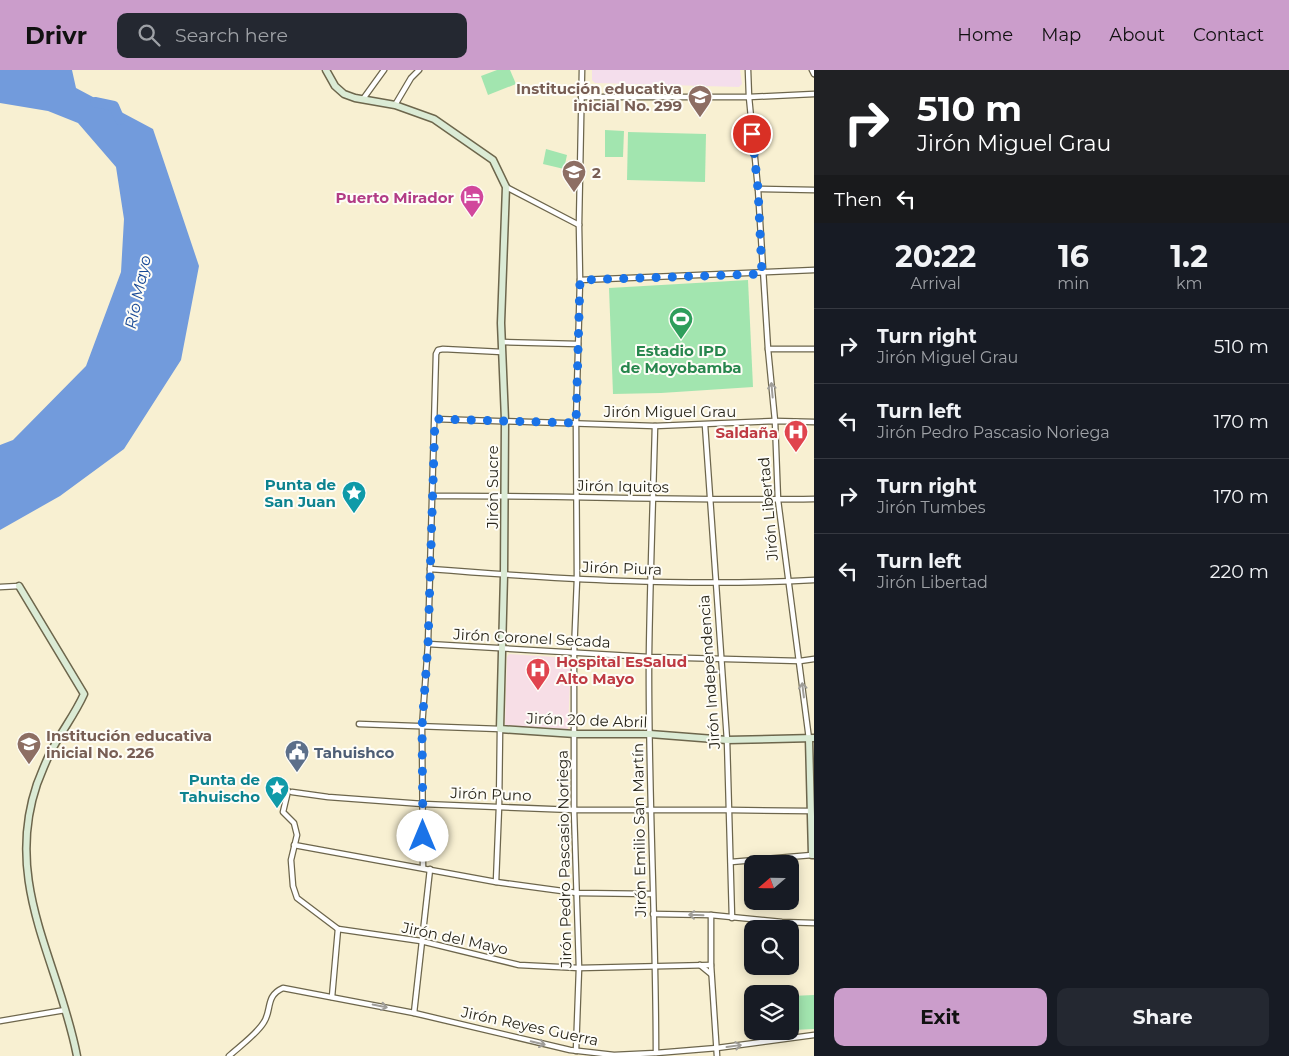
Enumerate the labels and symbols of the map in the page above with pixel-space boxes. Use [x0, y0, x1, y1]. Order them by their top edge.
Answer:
place label: Institución educativa inicial No. 299 [516, 79, 682, 115]
school or university icon: Institución educativa inicial No. 299 [687, 84, 713, 118]
pin [731, 113, 773, 155]
school or university icon: 2 [561, 159, 587, 193]
place label: 2 [592, 163, 601, 182]
hotel icon: Puerto Mirador [459, 184, 485, 218]
place label: Puerto Mirador [336, 188, 455, 207]
water label: Río Mayo [121, 254, 155, 330]
sports icon: Estadio IPD de Moyobamba [668, 306, 694, 340]
place label: Estadio IPD de Moyobamba [620, 341, 742, 377]
one-way arrow [767, 382, 776, 398]
street label: Jirón Miguel Grau [603, 402, 736, 421]
hospital icon: Saldaña [783, 419, 809, 453]
place label: Saldaña [715, 423, 778, 442]
street label: Jirón Sucre [483, 445, 502, 530]
street label: Jirón Libertad [754, 456, 782, 563]
place label: Punta de San Juan [264, 475, 336, 511]
street label: Jirón Iquitos [576, 476, 669, 496]
place icon: Punta de San Juan [341, 480, 367, 514]
street label: Jirón Piura [581, 557, 662, 579]
street label: Jirón Independencia [694, 594, 724, 751]
street label: Jirón Coronel Secada [452, 624, 611, 652]
place label: Hospital EsSalud Alto Mayo [555, 652, 687, 688]
hospital icon: Hospital EsSalud Alto Mayo [525, 657, 551, 691]
one-way arrow [798, 683, 808, 699]
street label: Jirón 20 de Abril [525, 708, 648, 732]
place label: Institución educativa inicial No. 226 [46, 726, 212, 762]
school or university icon: Institución educativa inicial No. 226 [16, 731, 42, 765]
public building icon: Tahuishco [284, 739, 310, 773]
place label: Tahuishco [314, 743, 394, 762]
street label: Jirón Emilio San Martín [628, 743, 650, 918]
street label: Jirón Pedro Pascasio Noriega [553, 750, 575, 969]
place label: Punta de Tahuischo [180, 770, 260, 806]
place icon: Punta de Tahuischo [264, 775, 290, 809]
street label: Jirón Puno [449, 783, 532, 805]
position arrow [396, 809, 448, 861]
north arrow [744, 855, 799, 910]
one-way arrow [688, 910, 704, 920]
street label: Jirón del Mayo [399, 917, 510, 959]
one-way arrow [372, 1002, 388, 1012]
street label: Jirón Reyes Guerra [459, 1002, 600, 1050]
one-way arrow [530, 1039, 546, 1048]
one-way arrow [726, 1041, 742, 1051]

